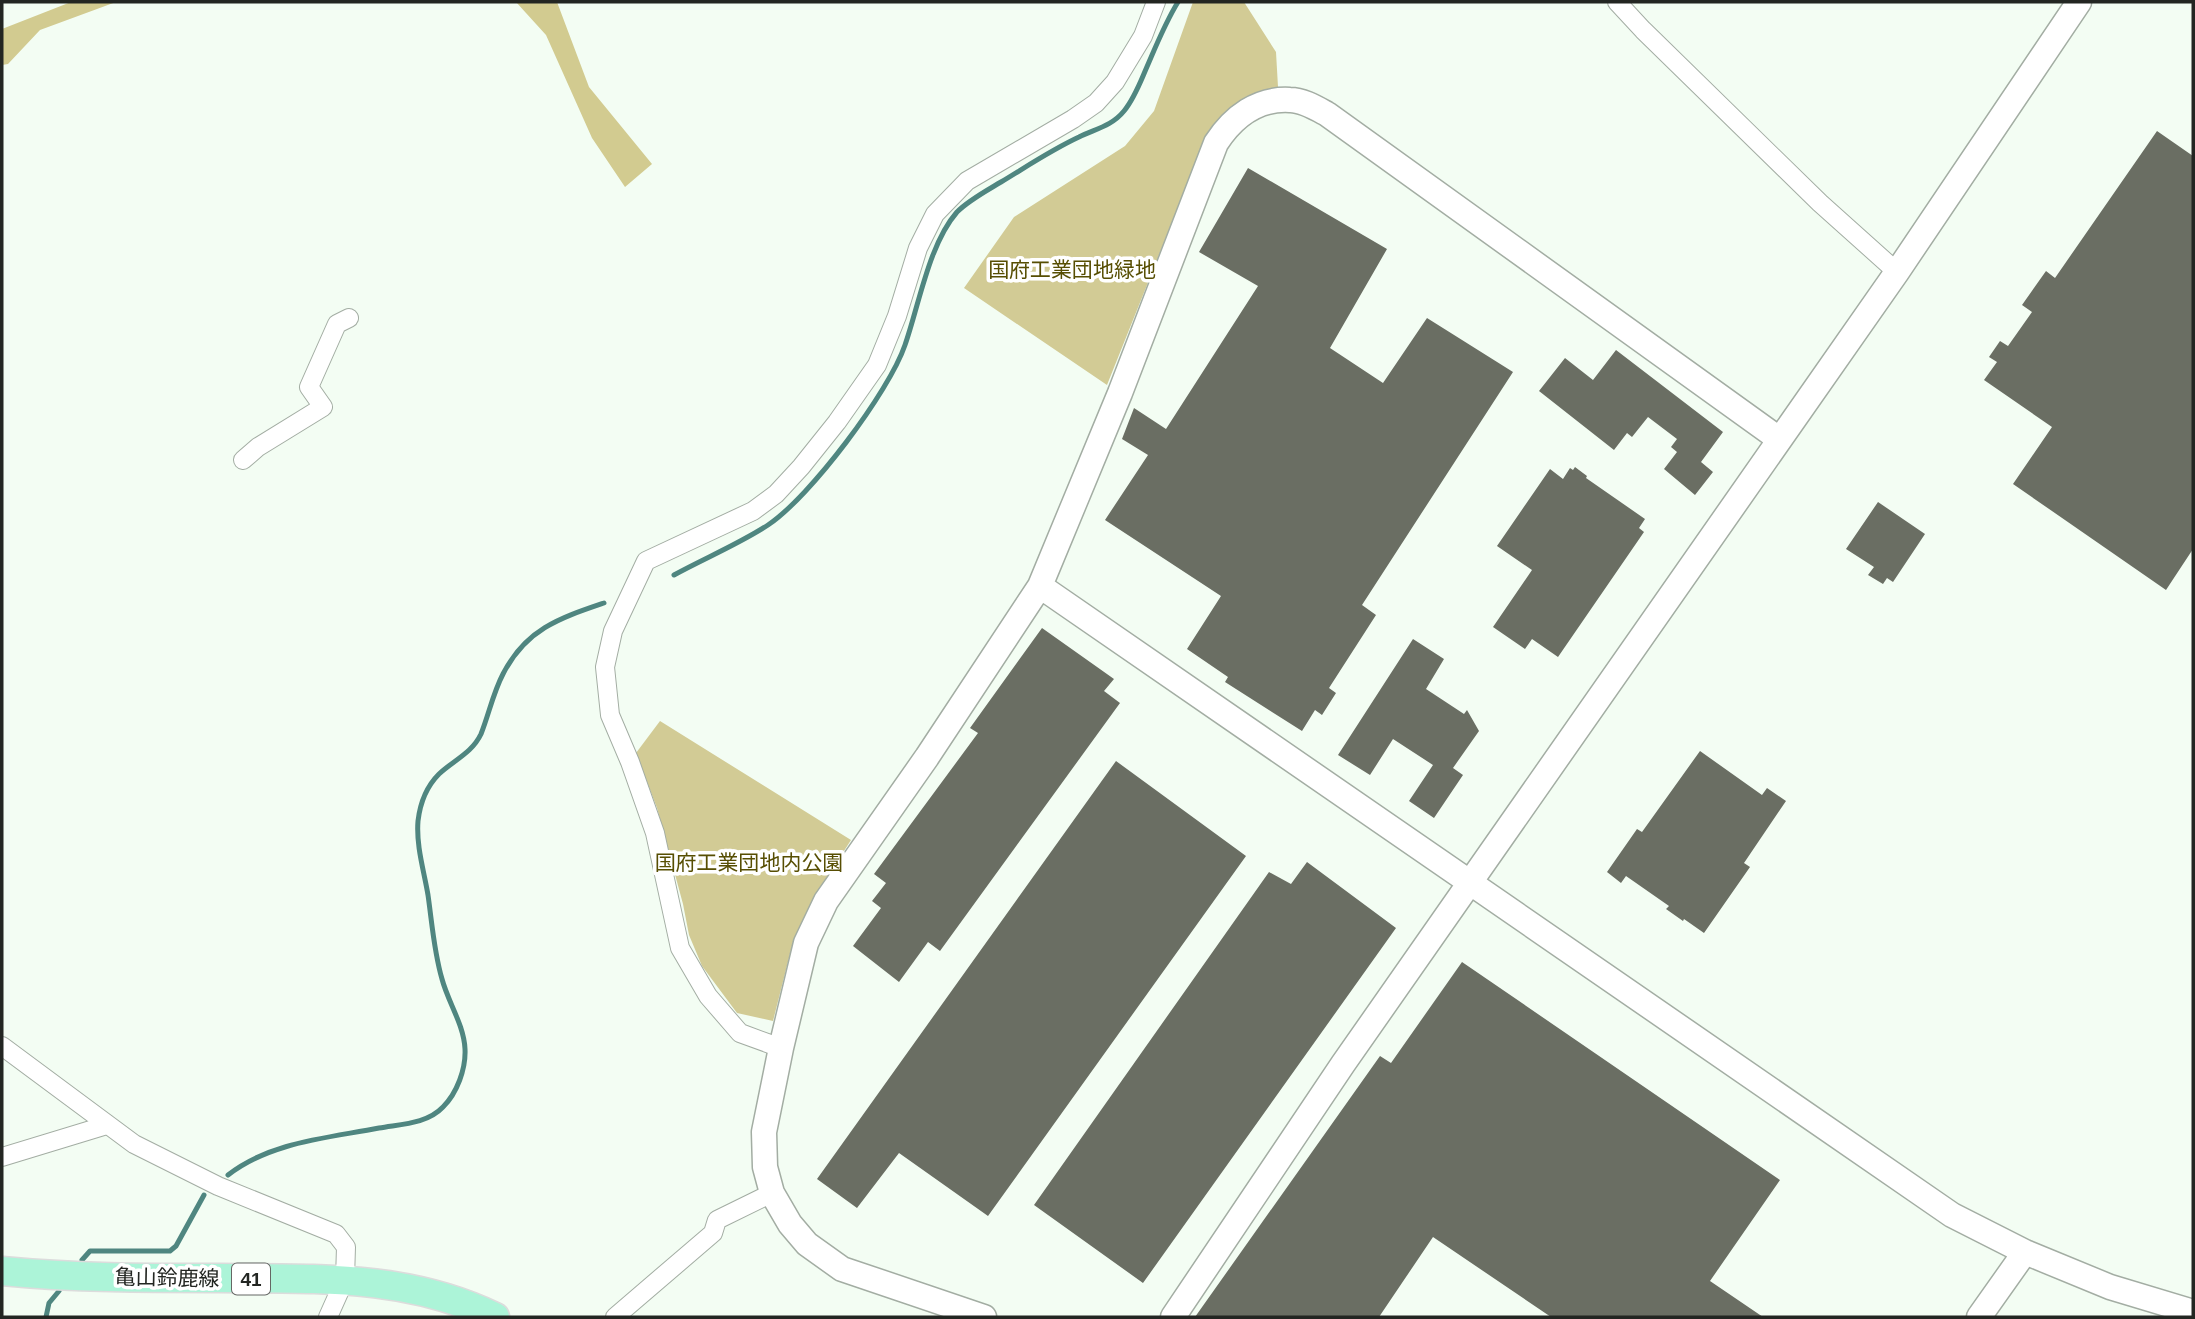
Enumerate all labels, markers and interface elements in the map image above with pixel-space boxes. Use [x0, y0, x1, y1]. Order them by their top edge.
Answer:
park label: 国府工業団地緑地 [988, 258, 1156, 281]
park label: 国府工業団地内公園 [655, 851, 844, 874]
road number: 41 [232, 1264, 270, 1294]
street label: 亀山鈴鹿線 [114, 1265, 220, 1290]

